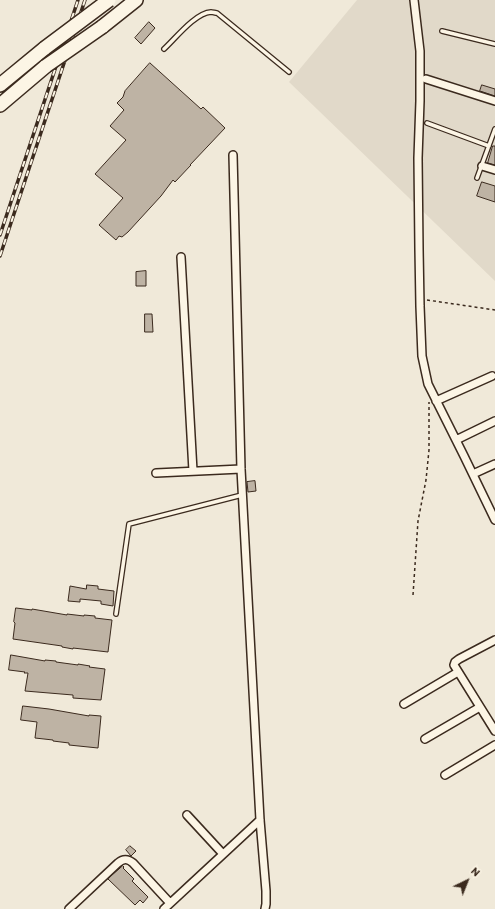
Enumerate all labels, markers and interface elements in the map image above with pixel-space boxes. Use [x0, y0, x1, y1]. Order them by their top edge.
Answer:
north arrow [447, 861, 487, 901]
text: N [468, 865, 483, 879]

